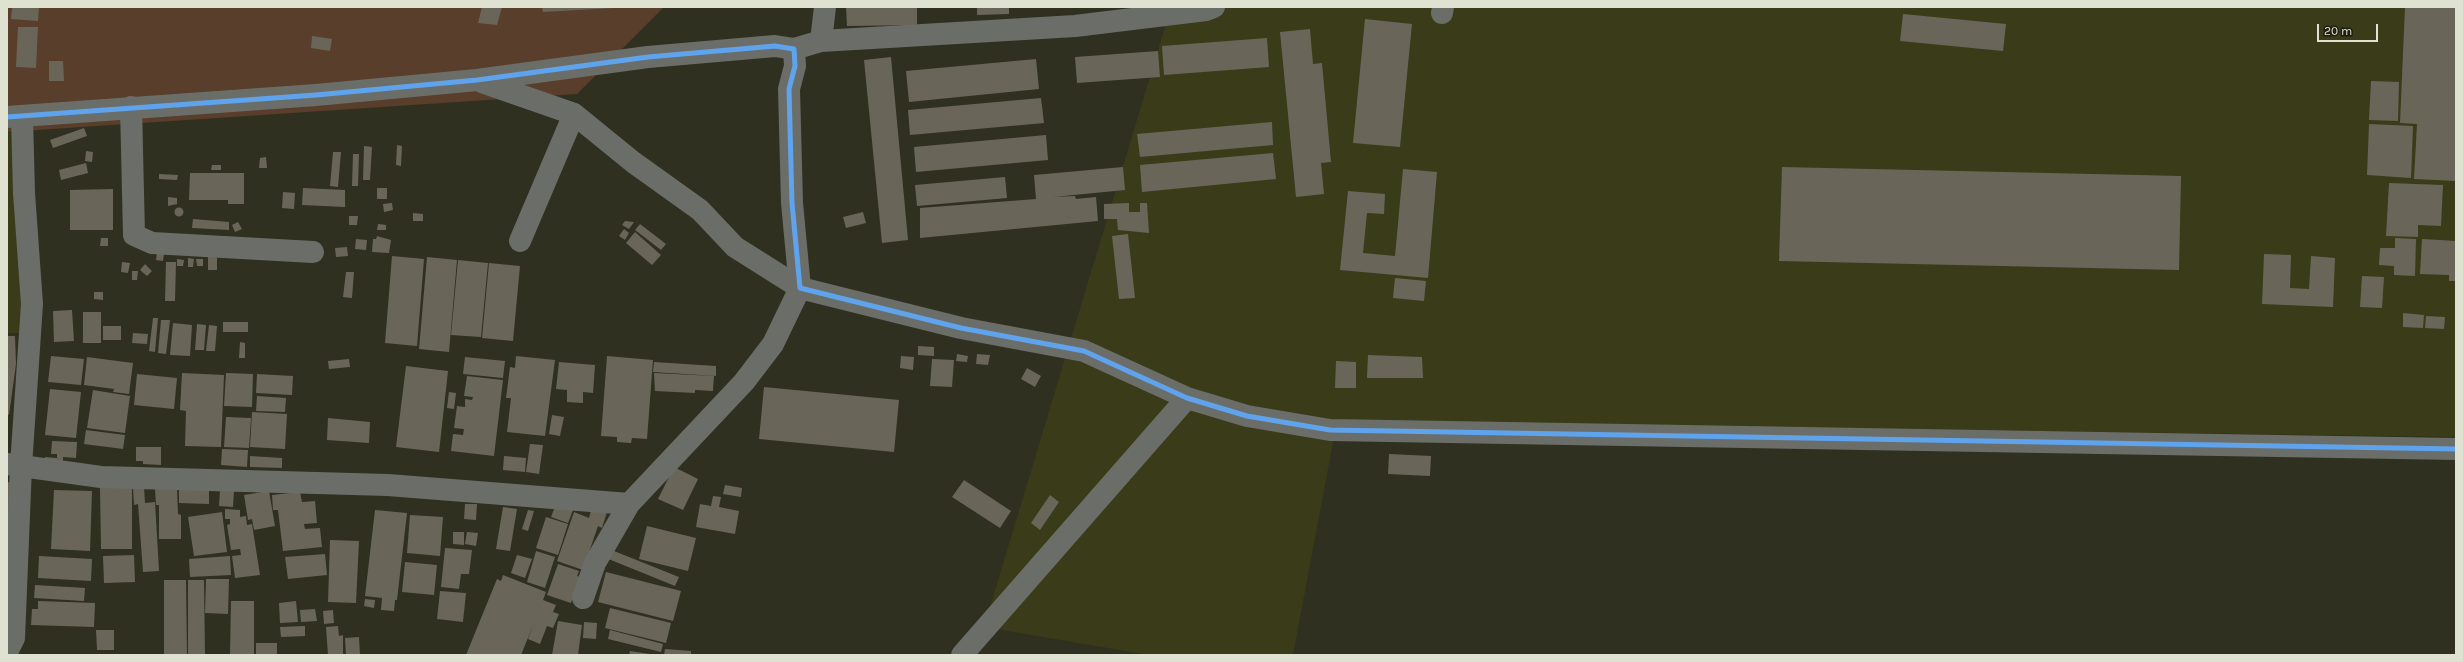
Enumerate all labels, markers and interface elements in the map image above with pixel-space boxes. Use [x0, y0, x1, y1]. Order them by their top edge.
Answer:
scale bar [2319, 16, 2380, 42]
text: 20 m [2324, 24, 2352, 38]

